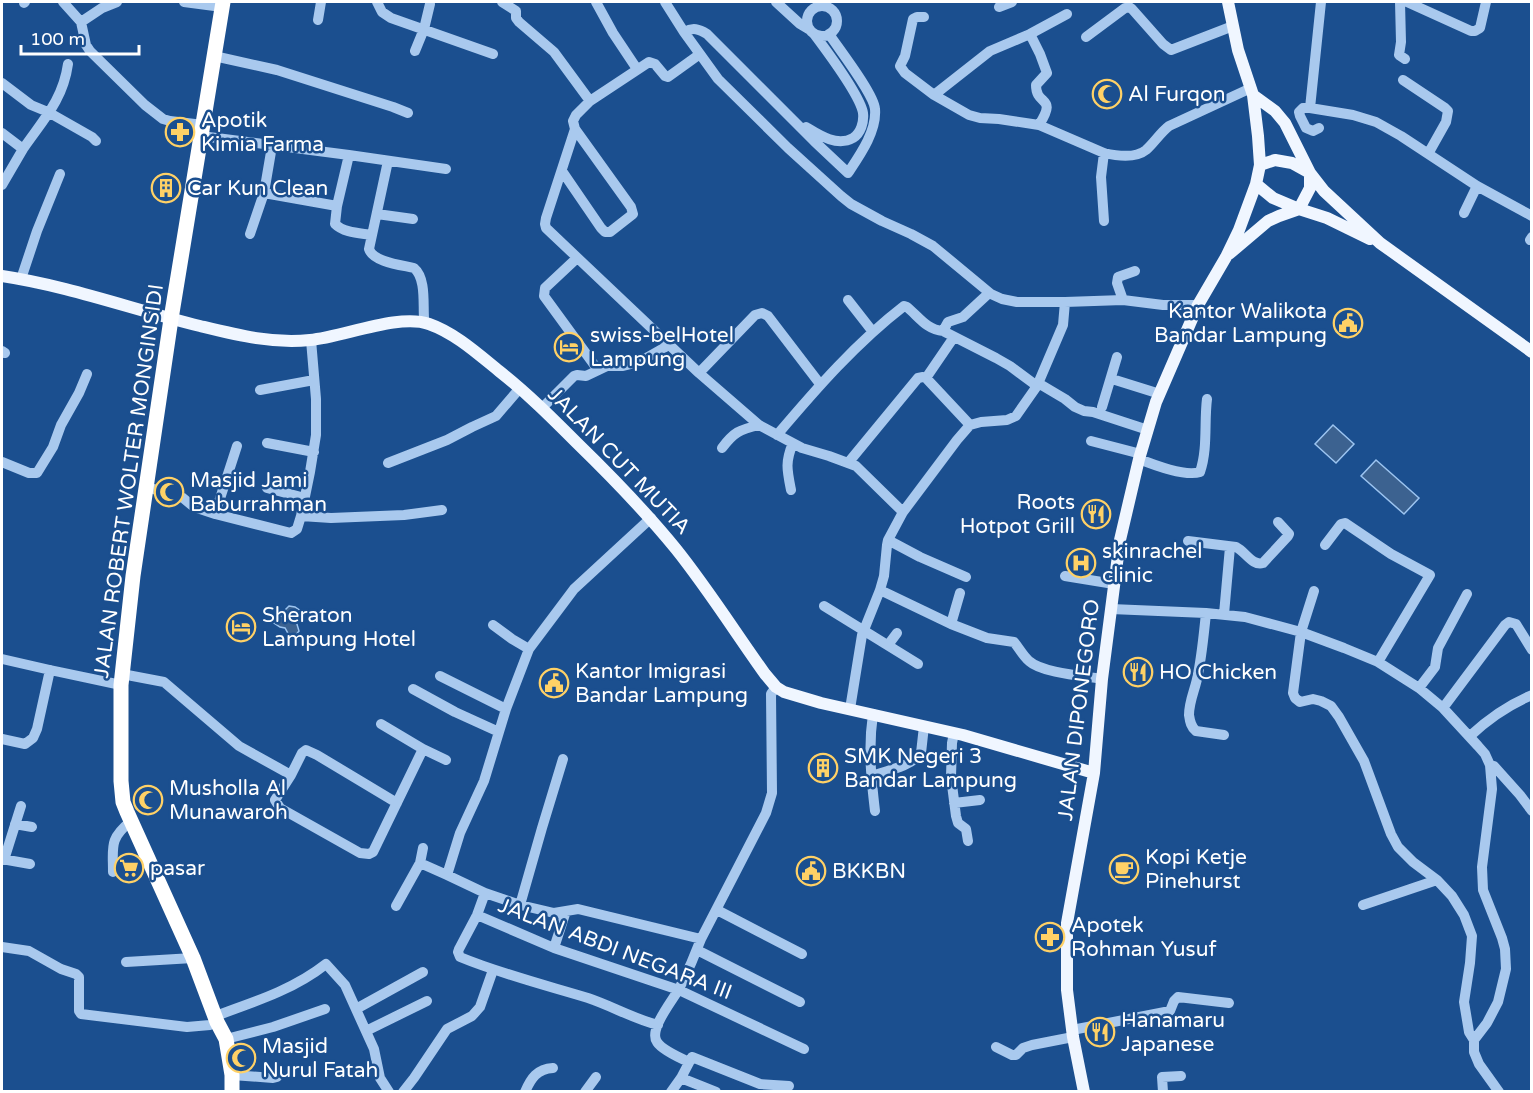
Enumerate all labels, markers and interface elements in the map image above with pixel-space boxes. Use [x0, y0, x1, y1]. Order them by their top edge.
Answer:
scale bar [21, 18, 140, 56]
text: 100 m [30, 28, 85, 50]
mosque icon: Al Furqon [1091, 78, 1123, 110]
place label: Al Furqon [1128, 82, 1226, 107]
place label: Apotik Kimia Farma [201, 108, 324, 157]
pharmacy icon: Apotik Kimia Farma [164, 116, 196, 148]
building icon: Car Kun Clean [150, 172, 182, 204]
place label: Car Kun Clean [187, 176, 328, 201]
street label: JALAN ROBERT WOLTER MONGINSIDI [89, 282, 169, 680]
place label: Kantor Walikota Bandar Lampung [1154, 299, 1327, 348]
public building icon: Kantor Walikota Bandar Lampung [1332, 307, 1364, 339]
place label: swiss-belHotel Lampung [590, 323, 734, 372]
hotel icon: swiss-belHotel Lampung [553, 331, 585, 363]
street label: JALAN CUT MUTIA [542, 382, 696, 540]
place label: Masjid Jami Baburrahman [190, 468, 327, 517]
mosque icon: Masjid Jami Baburrahman [153, 476, 185, 508]
place label: Roots Hotpot Grill [960, 490, 1075, 539]
restaurant icon: Roots Hotpot Grill [1080, 498, 1112, 530]
place label: skinrachel clinic [1102, 539, 1203, 588]
hospital icon: skinrachel clinic [1065, 547, 1097, 579]
street label: JALAN DIPONEGORO [1053, 598, 1105, 822]
place label: Sheraton Lampung Hotel [262, 603, 416, 652]
hotel icon: Sheraton Lampung Hotel [225, 611, 257, 643]
restaurant icon: HO Chicken [1122, 656, 1154, 688]
place label: Kantor Imigrasi Bandar Lampung [575, 659, 748, 708]
place label: HO Chicken [1159, 660, 1277, 685]
public building icon: Kantor Imigrasi Bandar Lampung [538, 667, 570, 699]
place label: SMK Negeri 3 Bandar Lampung [844, 744, 1017, 793]
building icon: SMK Negeri 3 Bandar Lampung [807, 752, 839, 784]
place label: Musholla Al Munawaroh [169, 776, 288, 825]
mosque icon: Musholla Al Munawaroh [132, 784, 164, 816]
place label: Kopi Ketje Pinehurst [1145, 845, 1247, 894]
supermarket icon: pasar [113, 852, 145, 884]
cafe icon: Kopi Ketje Pinehurst [1108, 853, 1140, 885]
public building icon: BKKBN [795, 855, 827, 887]
place label: pasar [150, 856, 205, 881]
place label: BKKBN [832, 859, 906, 884]
street label: JALAN ABDI NEGARA III [495, 893, 735, 1005]
place label: Apotek Rohman Yusuf [1071, 913, 1217, 962]
pharmacy icon: Apotek Rohman Yusuf [1034, 921, 1066, 953]
place label: Hanamaru Japanese [1121, 1008, 1225, 1057]
restaurant icon: Hanamaru Japanese [1084, 1016, 1116, 1048]
place label: Masjid Nurul Fatah [262, 1034, 378, 1083]
mosque icon: Masjid Nurul Fatah [225, 1042, 257, 1074]

